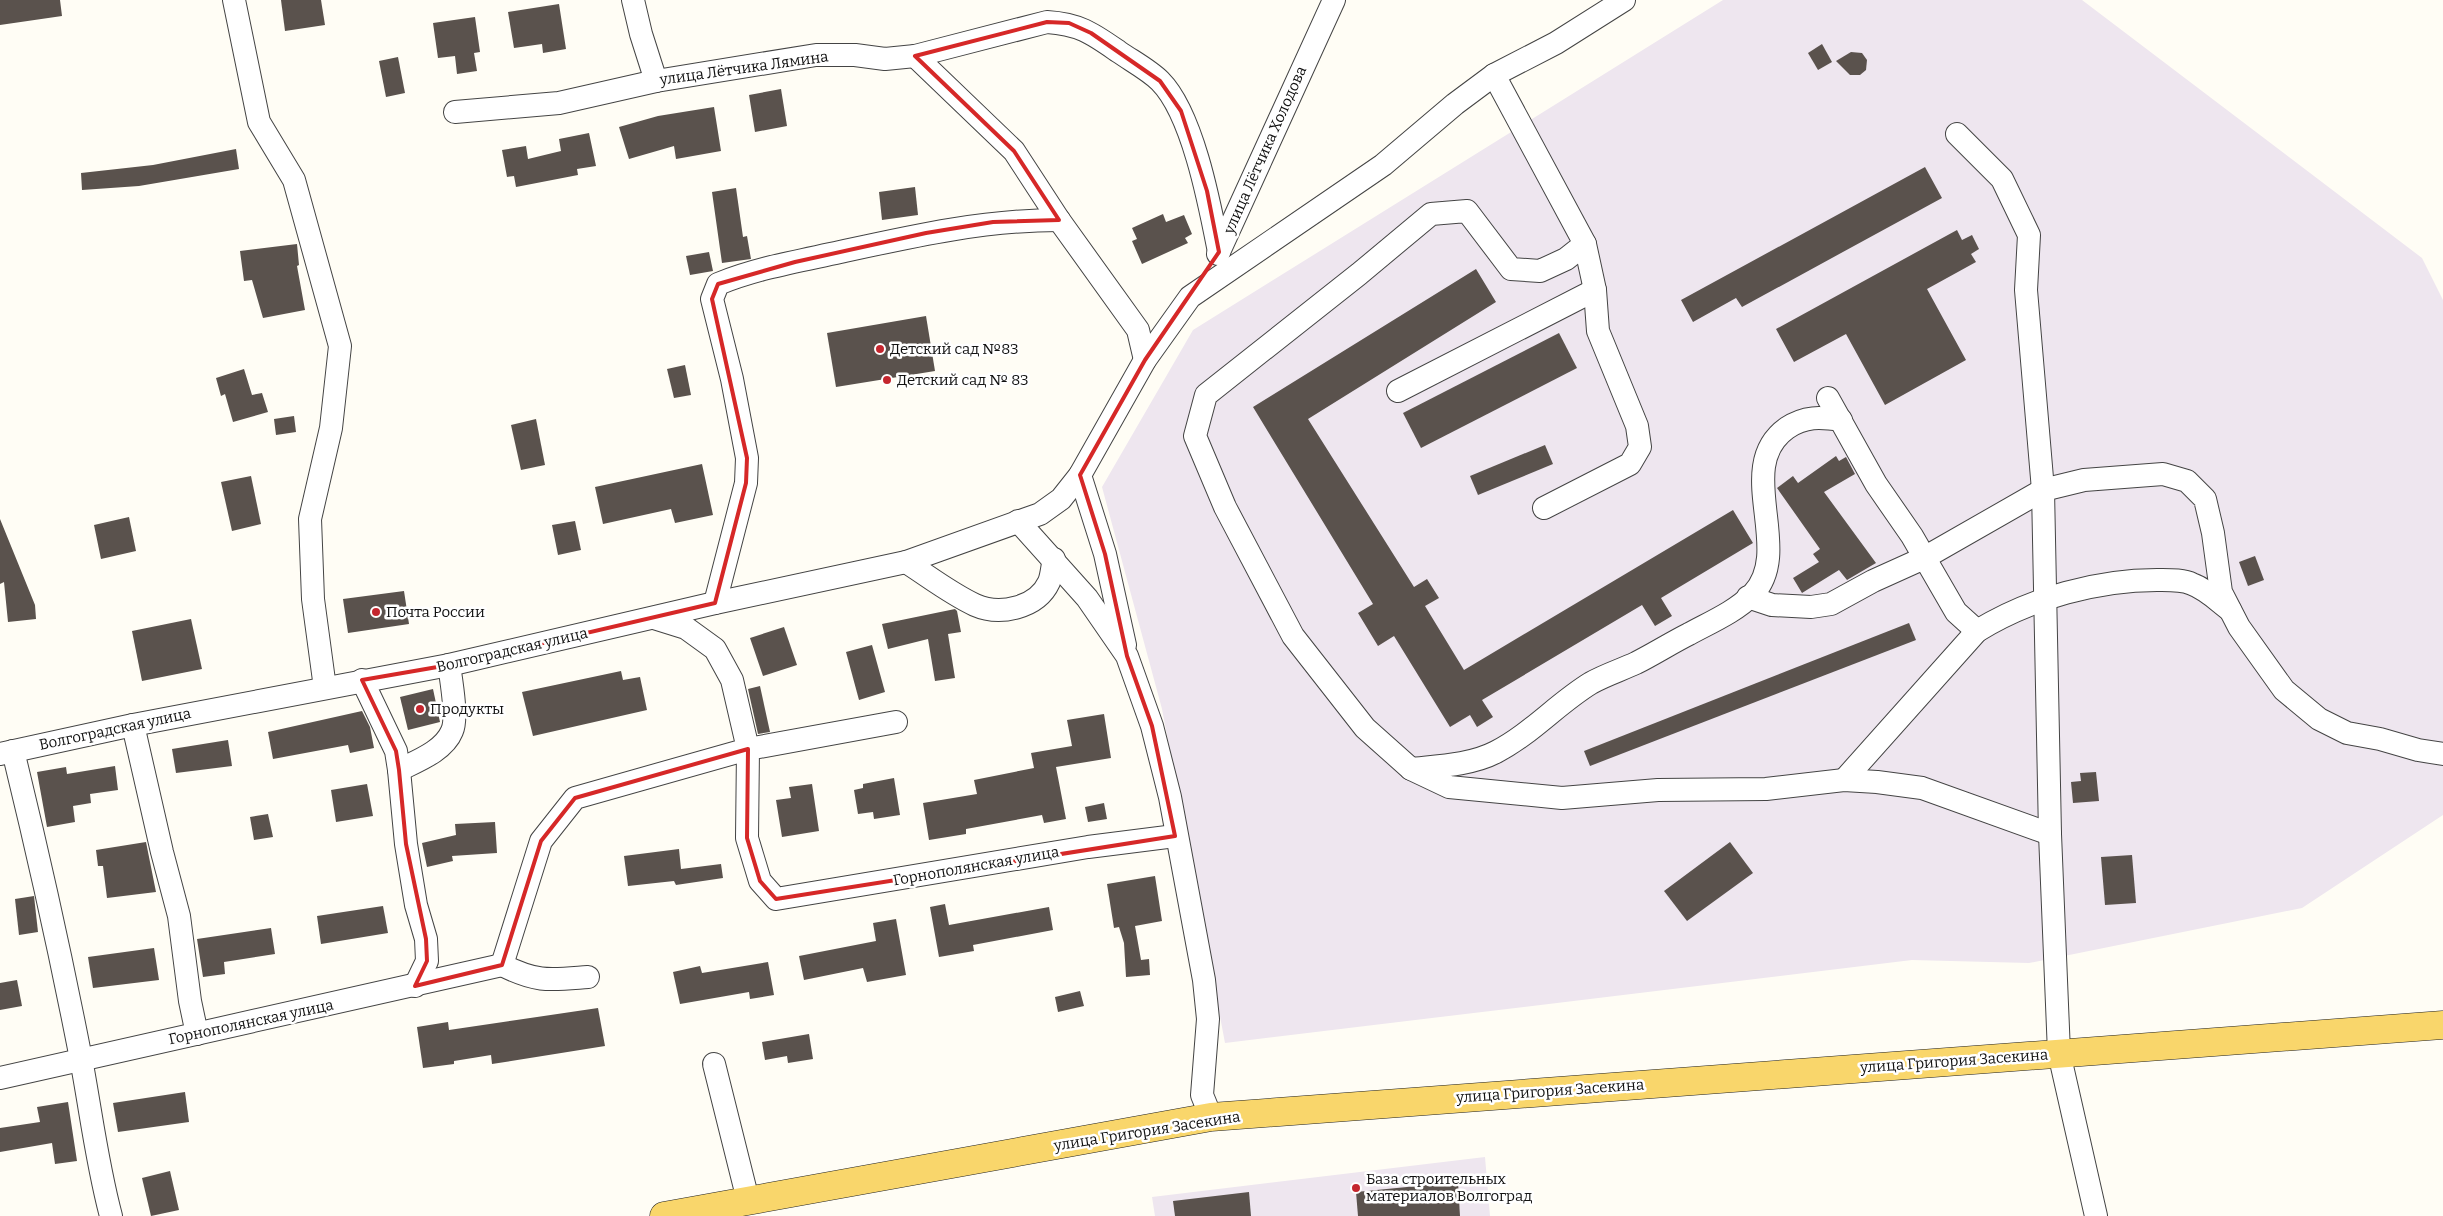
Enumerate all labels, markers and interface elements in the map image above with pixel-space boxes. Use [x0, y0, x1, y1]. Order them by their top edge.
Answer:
street label: улица Лётчика Лямина [658, 47, 829, 89]
street label: улица Лётчика Холодова [1219, 63, 1310, 237]
place label: Детский сад №83 [890, 340, 1018, 358]
marker: Детский сад №83 [874, 343, 886, 355]
place label: Детский сад № 83 [897, 371, 1028, 389]
marker: Детский сад № 83 [881, 374, 893, 386]
place label: Почта России [386, 603, 485, 621]
marker: Почта России [370, 606, 382, 618]
street label: Волгоградская улица [435, 624, 589, 676]
place label: Продукты [430, 700, 504, 718]
marker: Продукты [414, 703, 426, 715]
street label: Волгоградская улица [37, 704, 193, 754]
street label: Горнополянская улица [892, 843, 1060, 889]
street label: Горнополянская улица [167, 996, 335, 1048]
street label: улица Григория Засекина [1858, 1045, 2049, 1077]
street label: улица Григория Засекина [1454, 1075, 1645, 1107]
street label: улица Григория Засекина [1052, 1107, 1241, 1155]
place label: База строительных материалов Волгоград [1366, 1170, 1532, 1205]
marker: База строительных материалов Волгоград [1350, 1182, 1362, 1194]

